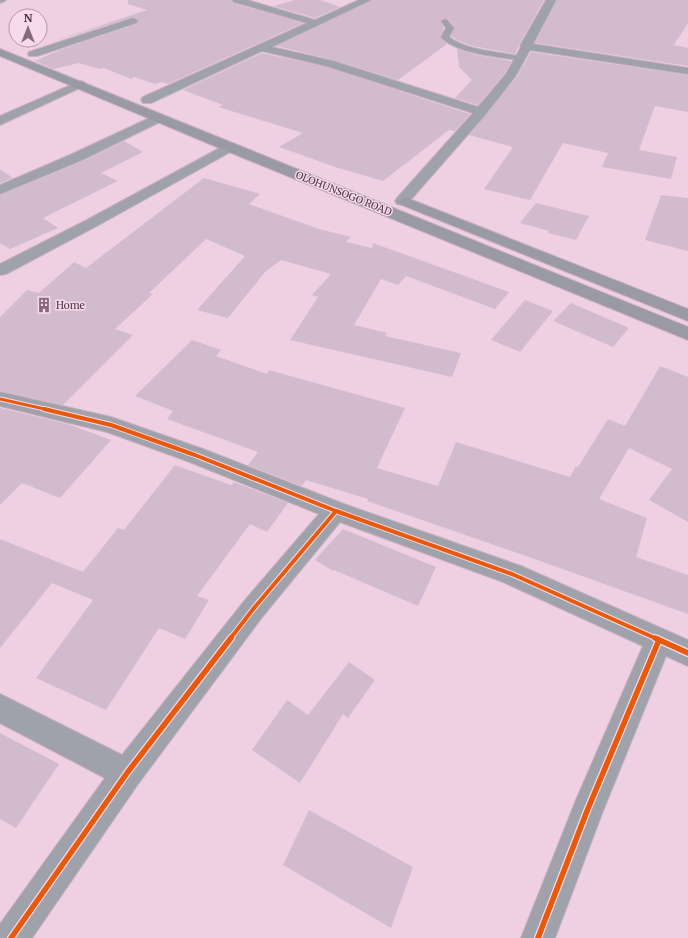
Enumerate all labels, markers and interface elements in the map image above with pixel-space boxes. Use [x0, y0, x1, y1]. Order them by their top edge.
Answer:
north arrow [8, 8, 48, 48]
text: N [24, 11, 33, 25]
street label: OLOHUNSOGO ROAD [294, 168, 394, 219]
building icon: Home [35, 296, 53, 314]
place label: Home [56, 299, 85, 312]

